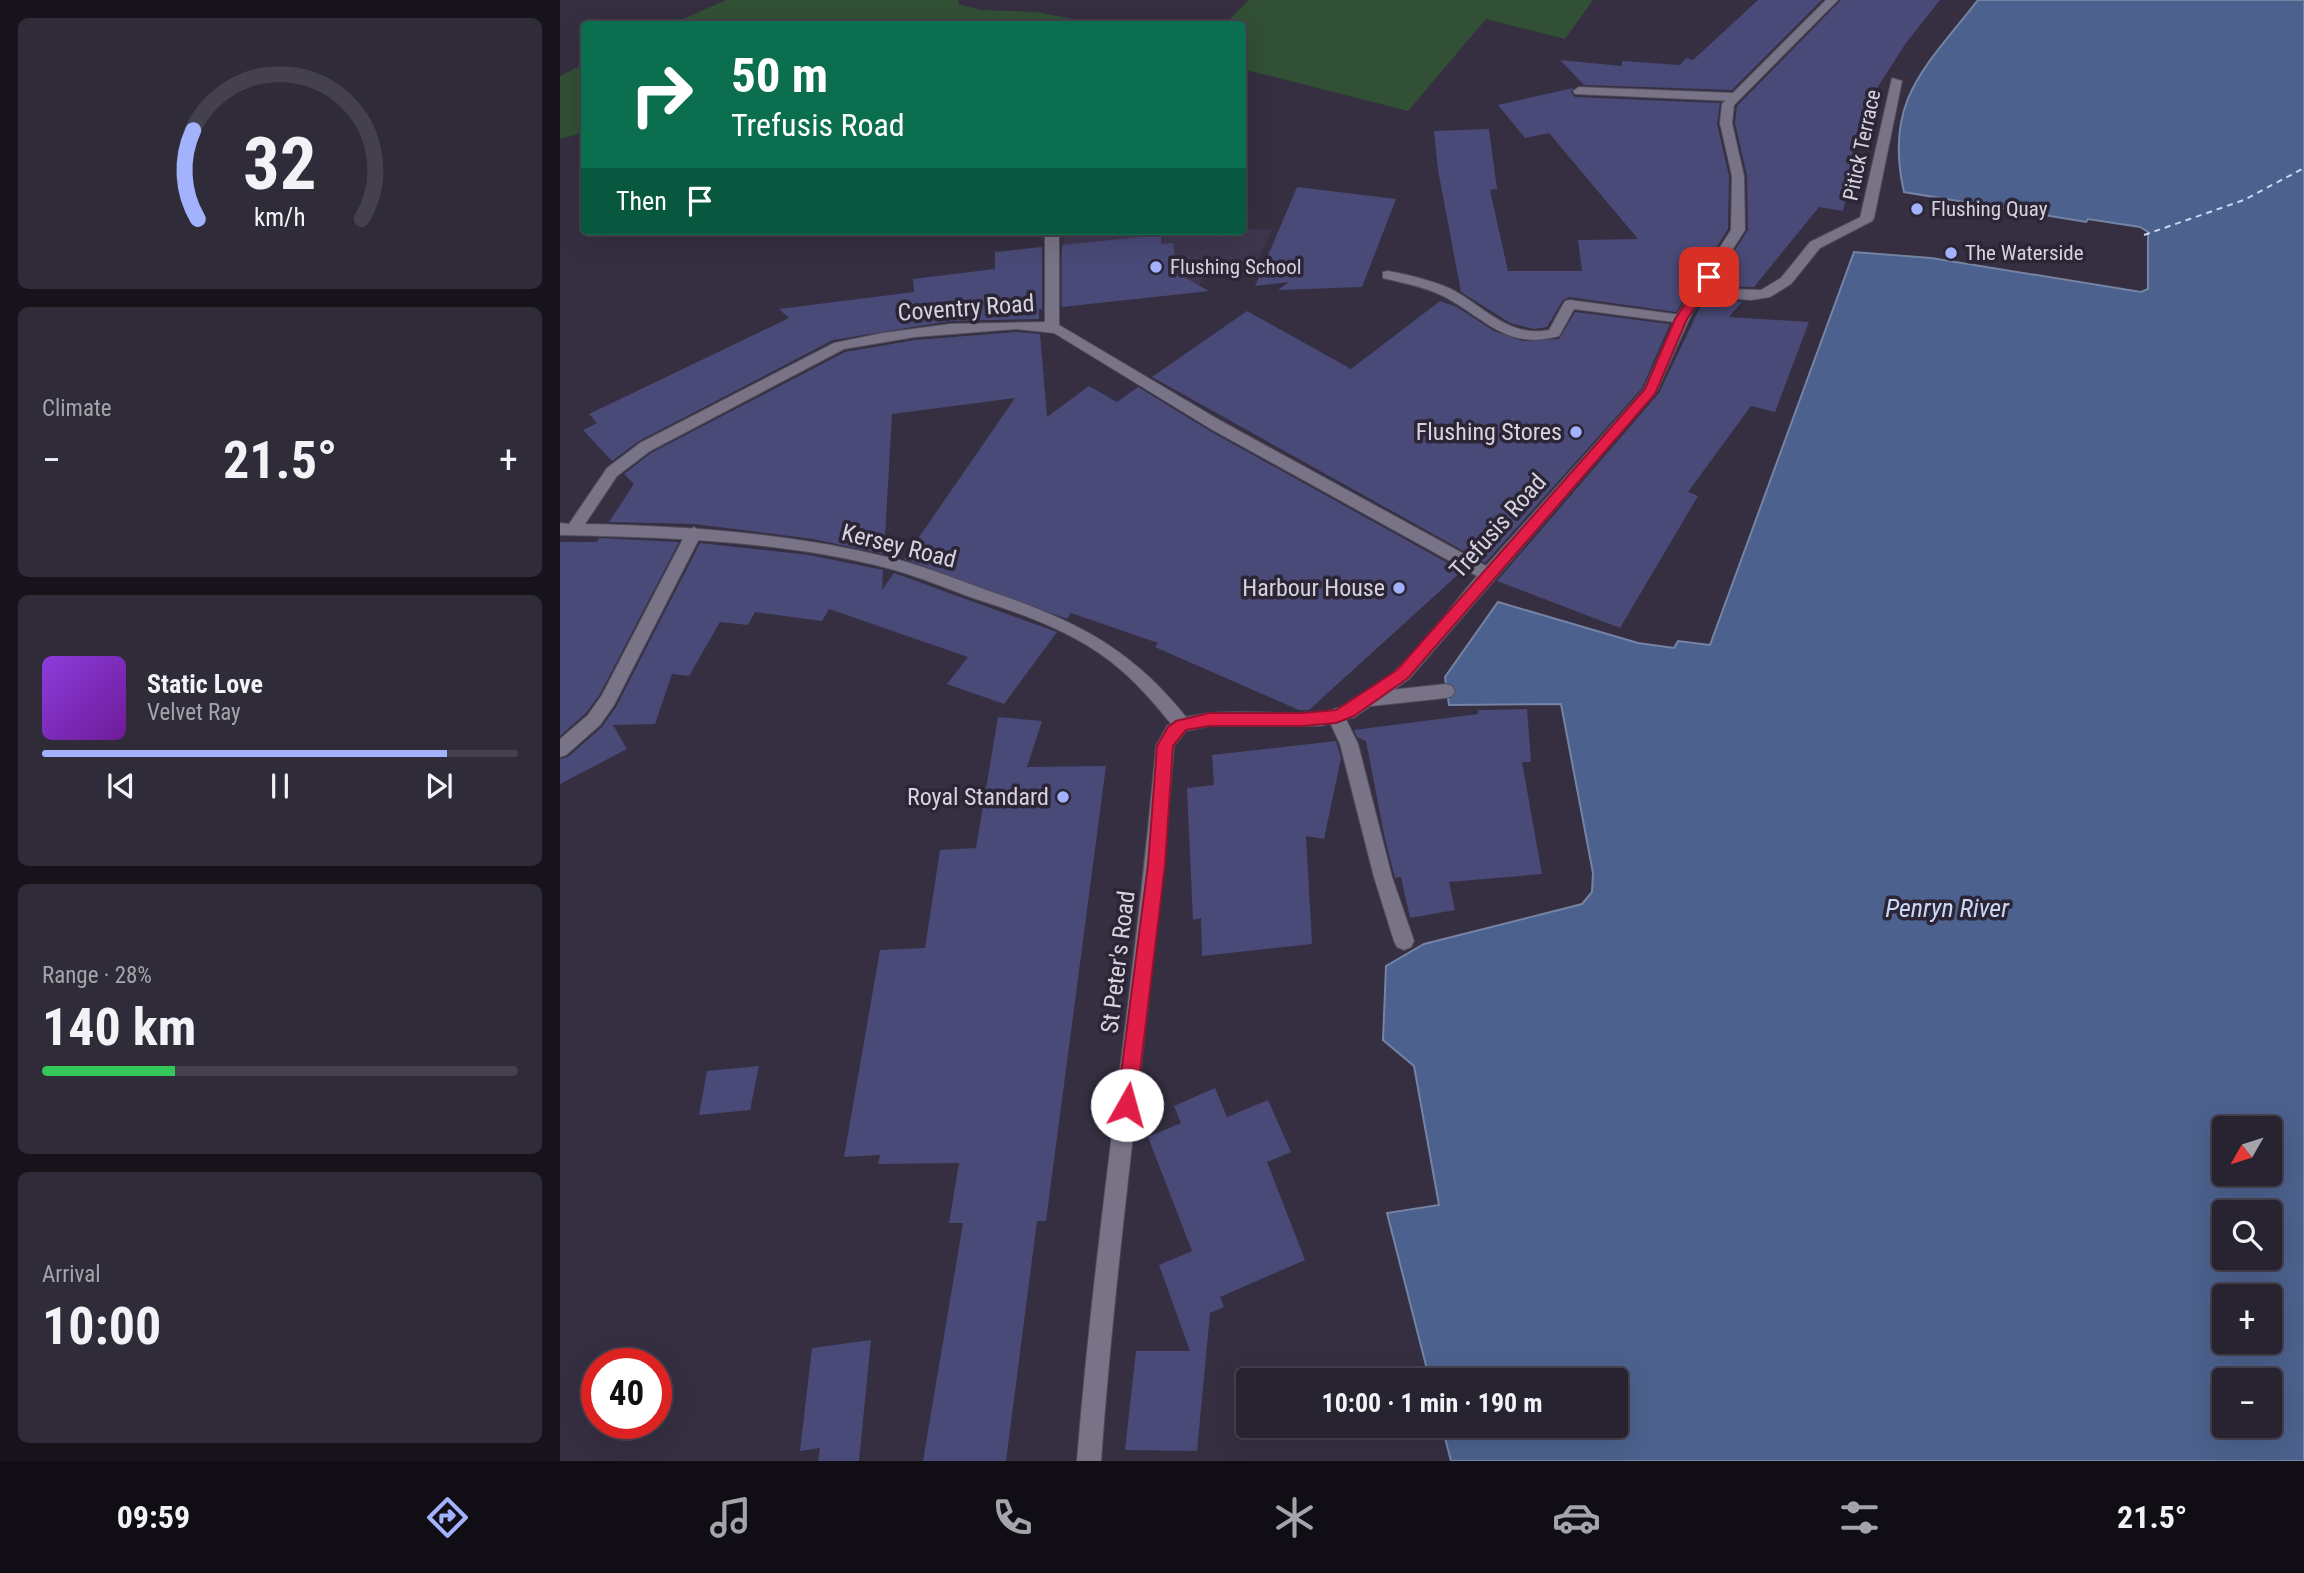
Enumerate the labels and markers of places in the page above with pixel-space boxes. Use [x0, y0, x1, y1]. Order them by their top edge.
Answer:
place label: Flushing Quay [1931, 197, 2048, 221]
marker: Flushing Quay [1909, 201, 1925, 217]
place label: The Waterside [1965, 241, 2084, 265]
marker: The Waterside [1943, 245, 1959, 261]
pin [1679, 247, 1739, 307]
place label: Flushing School [1170, 255, 1302, 279]
marker: Flushing School [1148, 259, 1164, 275]
place label: Flushing Stores [1416, 418, 1562, 446]
marker: Flushing Stores [1568, 424, 1584, 440]
place label: Harbour House [1242, 574, 1385, 602]
marker: Harbour House [1391, 580, 1407, 596]
place label: Royal Standard [907, 783, 1049, 811]
marker: Royal Standard [1055, 789, 1071, 805]

